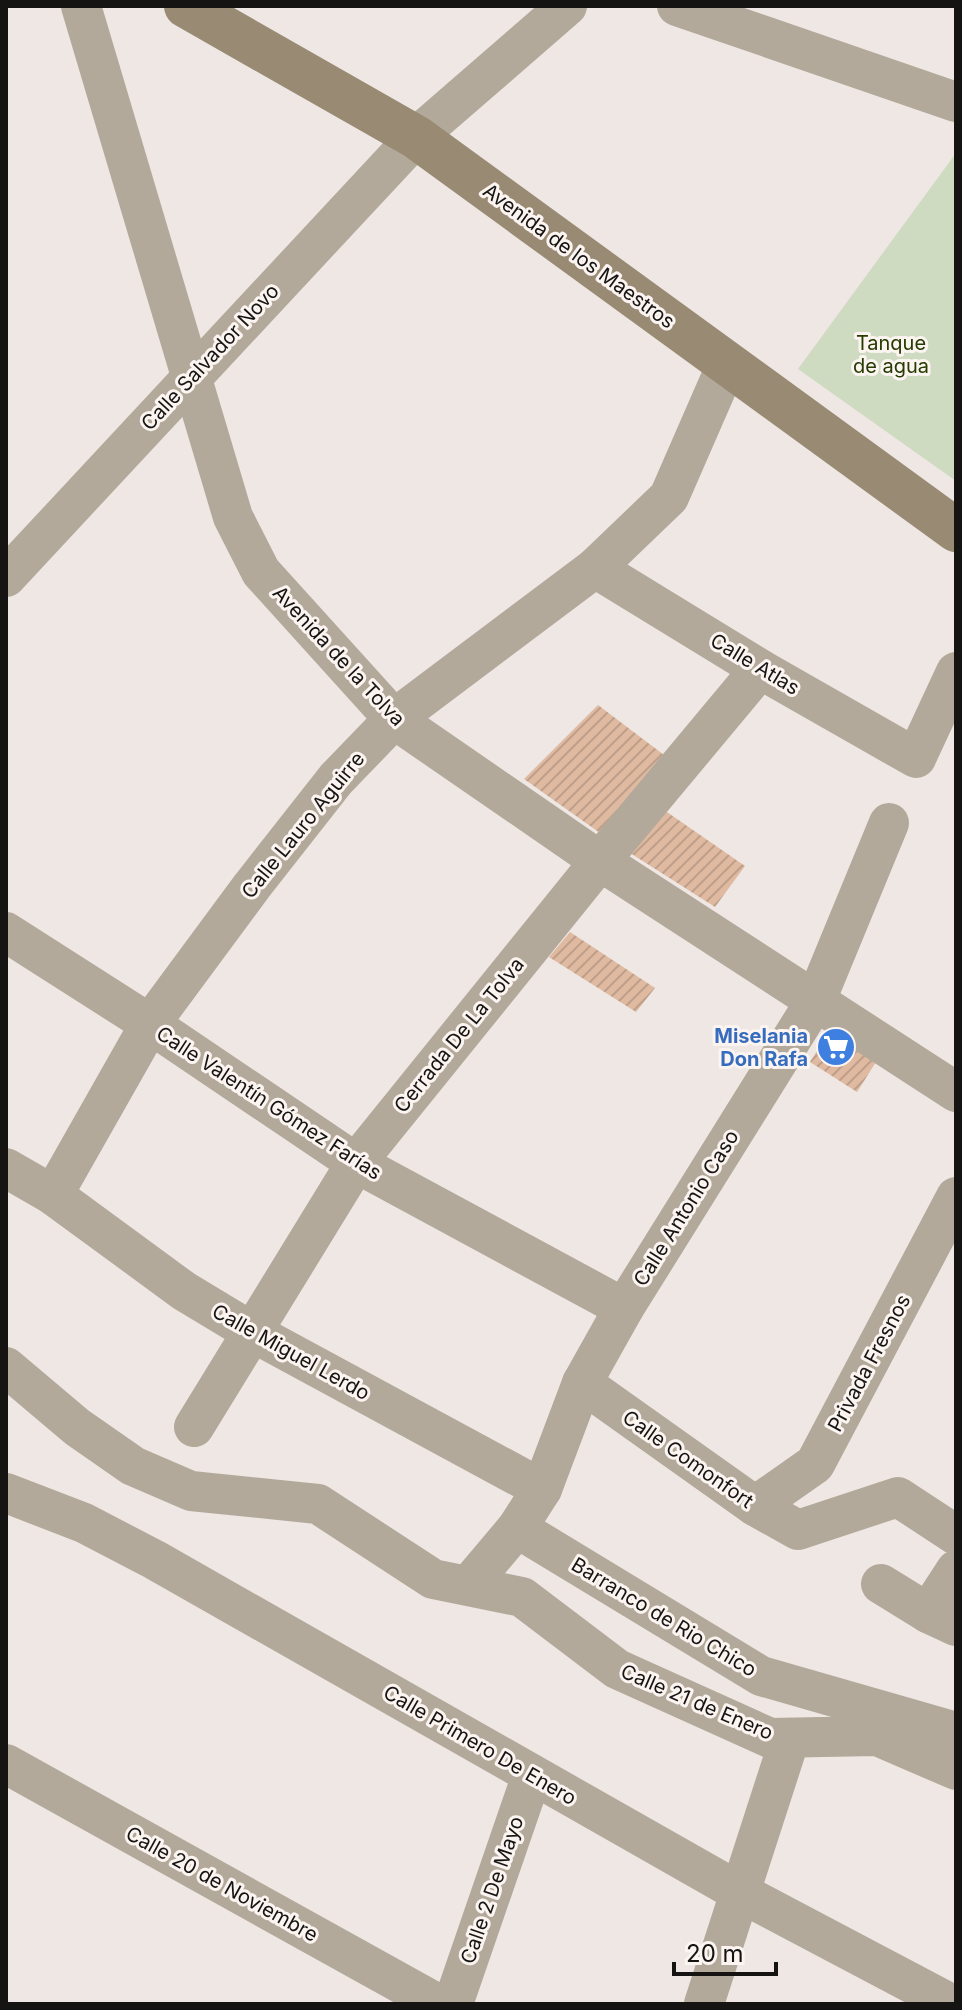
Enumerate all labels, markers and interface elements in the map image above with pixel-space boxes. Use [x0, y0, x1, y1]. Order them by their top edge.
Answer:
street label: Avenida de los Maestros [478, 178, 680, 334]
street label: Calle Salvador Novo [136, 279, 284, 435]
park label: Tanque de agua [853, 331, 929, 378]
street label: Avenida de la Tolva [268, 581, 410, 731]
street label: Calle Atlas [706, 628, 804, 700]
street label: Calle Lauro Aguirre [237, 747, 369, 903]
street label: Cerrada De La Tolva [389, 953, 529, 1117]
street label: Calle Valentín Gómez Farías [152, 1021, 386, 1185]
place label: Miselania Don Rafa [714, 1024, 808, 1071]
supermarket icon: Miselania Don Rafa [815, 1026, 857, 1068]
street label: Calle Antonio Caso [628, 1126, 744, 1290]
street label: Privada Fresnos [823, 1290, 915, 1436]
street label: Calle Miguel Lerdo [208, 1299, 374, 1405]
street label: Calle Comonfort [618, 1405, 758, 1513]
street label: Barranco de Rio Chico [567, 1552, 761, 1682]
street label: Calle 21 de Enero [617, 1659, 777, 1745]
street label: Calle Primero De Enero [379, 1680, 581, 1810]
street label: Calle 2 De Mayo [456, 1813, 528, 1967]
street label: Calle 20 de Noviembre [122, 1821, 322, 1947]
scale bar [674, 1926, 776, 1976]
text: 20 m [686, 1939, 744, 1968]

